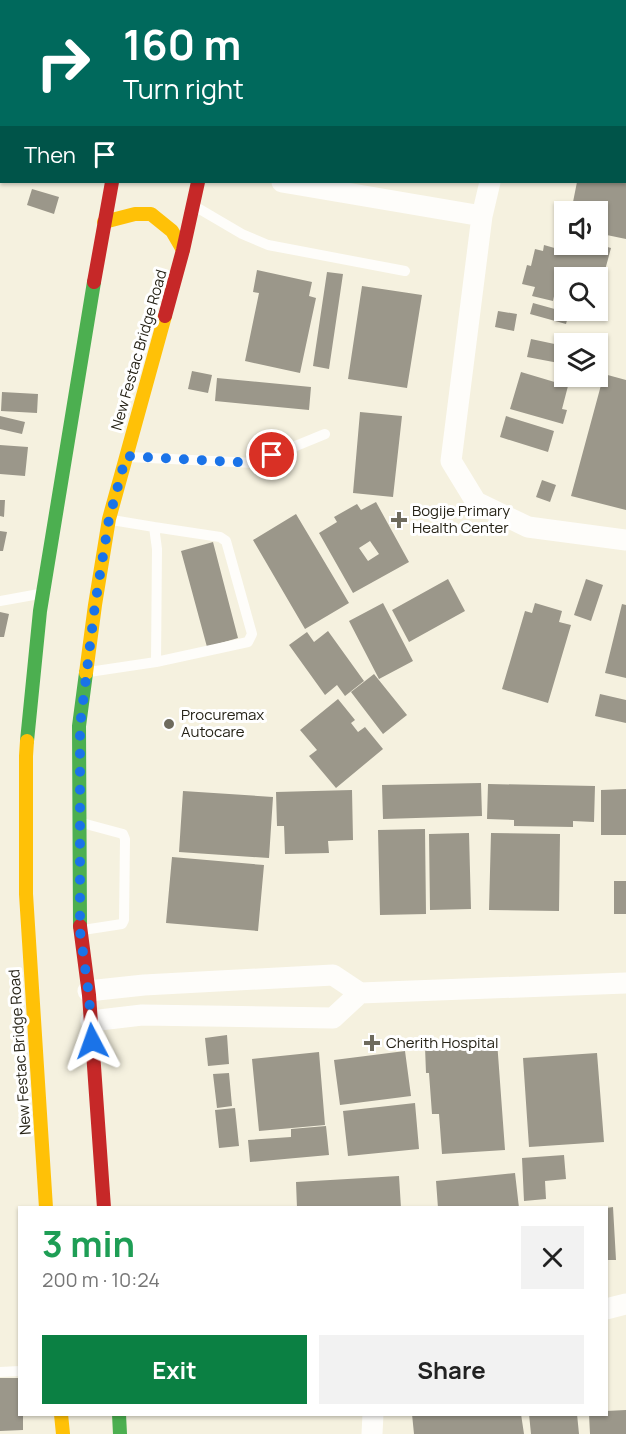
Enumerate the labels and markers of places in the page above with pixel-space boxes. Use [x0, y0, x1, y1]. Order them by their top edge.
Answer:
pin [246, 429, 297, 480]
place label: Bogije Primary Health Center [412, 500, 510, 538]
marker: Bogije Primary Health Center [390, 511, 408, 529]
place label: Procuremax Autocare [181, 704, 264, 742]
marker: Procuremax Autocare [162, 717, 176, 731]
place label: Cherith Hospital [386, 1032, 498, 1053]
marker: Cherith Hospital [363, 1034, 381, 1052]

